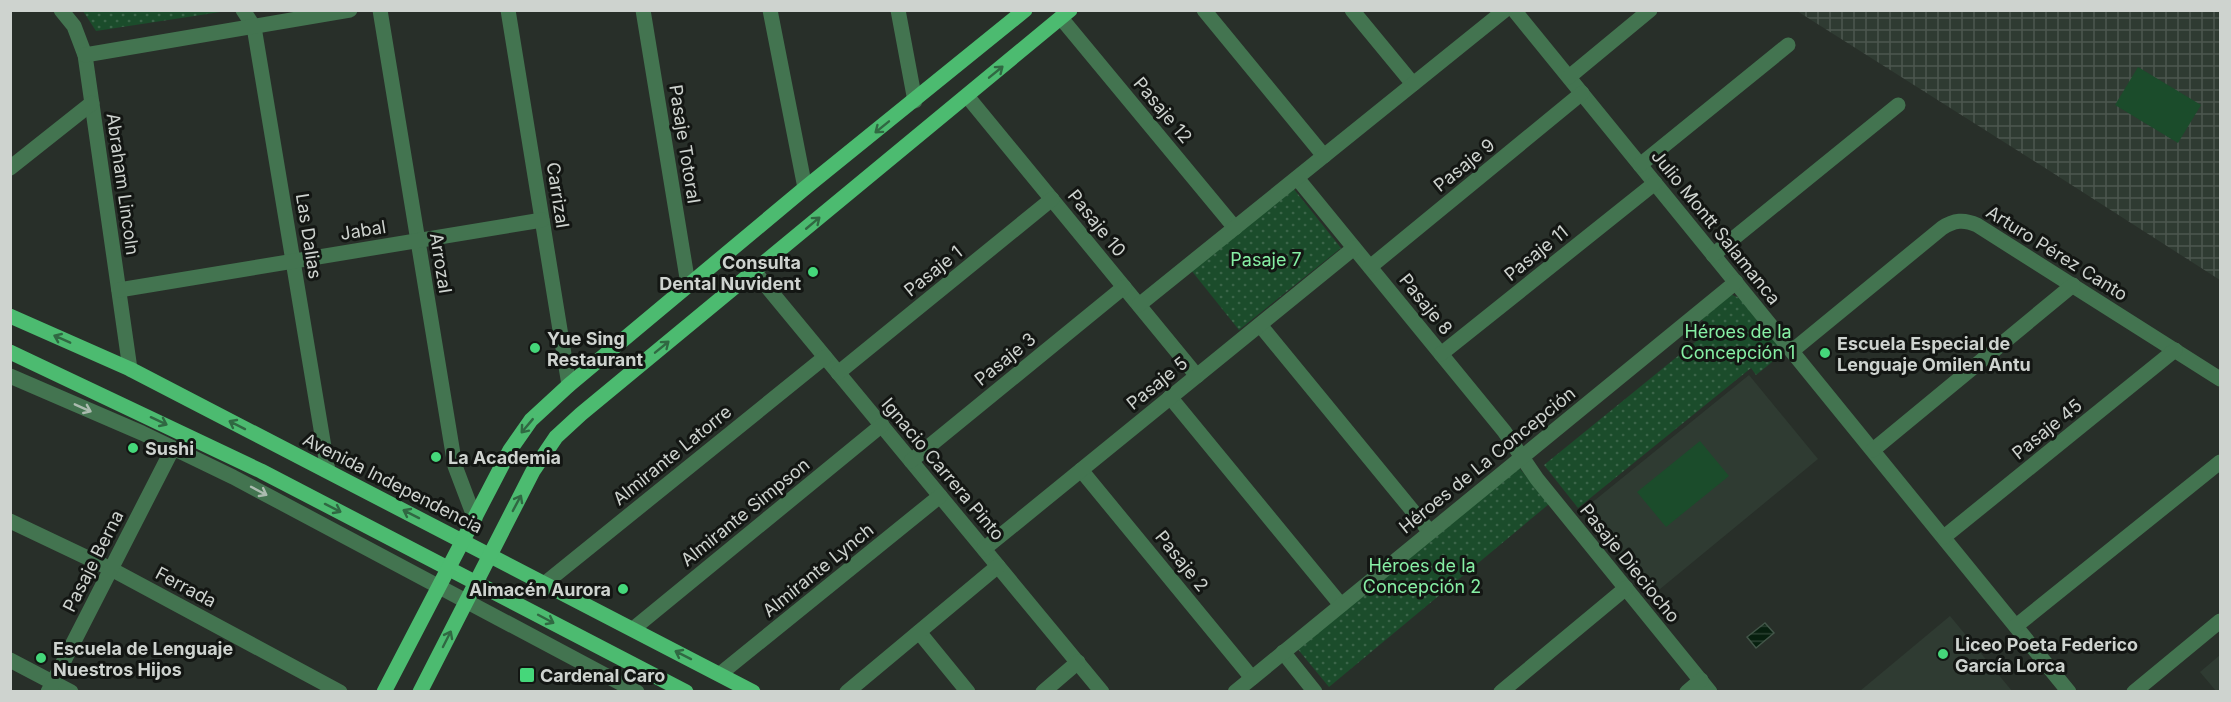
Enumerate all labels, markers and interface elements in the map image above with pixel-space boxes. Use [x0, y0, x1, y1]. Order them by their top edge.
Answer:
one-way arrow [988, 65, 1003, 79]
street label: Pasaje 12 [1129, 73, 1197, 147]
street label: Pasaje Totoral [665, 83, 705, 205]
street label: Abraham Lincoln [103, 112, 143, 256]
one-way arrow [874, 120, 890, 133]
street label: Pasaje 9 [1429, 134, 1499, 196]
street label: Julio Montt Salamanca [1647, 145, 1785, 309]
street label: Carrizal [542, 161, 574, 229]
street label: Pasaje 10 [1064, 185, 1130, 261]
street label: Las Dalias [292, 192, 326, 280]
street label: Arturo Pérez Canto [1983, 201, 2131, 305]
street label: Jabal [339, 216, 387, 244]
one-way arrow [805, 216, 820, 230]
street label: Pasaje 11 [1500, 221, 1572, 285]
street label: Arrozal [426, 231, 456, 295]
street label: Pasaje 1 [900, 241, 966, 301]
park label: Pasaje 7 [1230, 249, 1302, 270]
place label: Consulta Dental Nuvident [659, 252, 801, 294]
marker: Consulta Dental Nuvident [806, 265, 820, 279]
street label: Pasaje 8 [1395, 269, 1457, 339]
park label: Héroes de la Concepción 1 [1681, 321, 1795, 363]
place label: Yue Sing Restaurant [547, 328, 643, 370]
street label: Pasaje 3 [970, 328, 1040, 390]
one-way arrow [54, 333, 72, 344]
place label: Escuela Especial de Lenguaje Omilen Antu [1837, 333, 2031, 375]
one-way arrow [654, 340, 669, 354]
marker: Yue Sing Restaurant [528, 341, 542, 355]
marker: Escuela Especial de Lenguaje Omilen Antu [1818, 346, 1832, 360]
street label: Pasaje 5 [1122, 352, 1192, 414]
street label: Héroes de La Concepción [1395, 382, 1579, 538]
street label: Ignacio Carrera Pinto [877, 394, 1009, 544]
street label: Pasaje 45 [2008, 395, 2086, 463]
street label: Almirante Latorre [608, 401, 736, 509]
one-way arrow [74, 402, 92, 414]
one-way arrow [149, 415, 167, 427]
one-way arrow [520, 418, 533, 434]
one-way arrow [229, 419, 247, 430]
street label: Avenida Independencia [300, 429, 486, 537]
place label: Sushi [145, 438, 194, 459]
marker: Sushi [126, 441, 140, 455]
place label: La Academia [448, 447, 561, 468]
marker: La Academia [429, 450, 443, 464]
street label: Almirante Simpson [676, 454, 814, 570]
one-way arrow [250, 486, 268, 498]
one-way arrow [512, 494, 523, 512]
street label: Pasaje Dieciocho [1576, 500, 1684, 626]
one-way arrow [324, 502, 341, 514]
street label: Pasaje Berna [58, 507, 128, 615]
one-way arrow [402, 508, 420, 519]
street label: Almirante Lynch [758, 519, 878, 621]
street label: Pasaje 2 [1151, 526, 1213, 596]
park label: Héroes de la Concepción 2 [1363, 555, 1481, 597]
street label: Ferrada [152, 562, 220, 612]
place label: Almacén Aurora [469, 579, 611, 600]
marker: Almacén Aurora [616, 582, 630, 596]
one-way arrow [537, 614, 555, 625]
one-way arrow [441, 631, 453, 649]
place label: Liceo Poeta Federico García Lorca [1955, 634, 2138, 676]
place label: Escuela de Lenguaje Nuestros Hijos [53, 638, 233, 680]
marker: Liceo Poeta Federico García Lorca [1936, 647, 1950, 661]
one-way arrow [674, 649, 692, 660]
marker: Escuela de Lenguaje Nuestros Hijos [34, 651, 48, 665]
place label: Cardenal Caro [540, 665, 665, 686]
marker: Cardenal Caro [518, 666, 536, 684]

